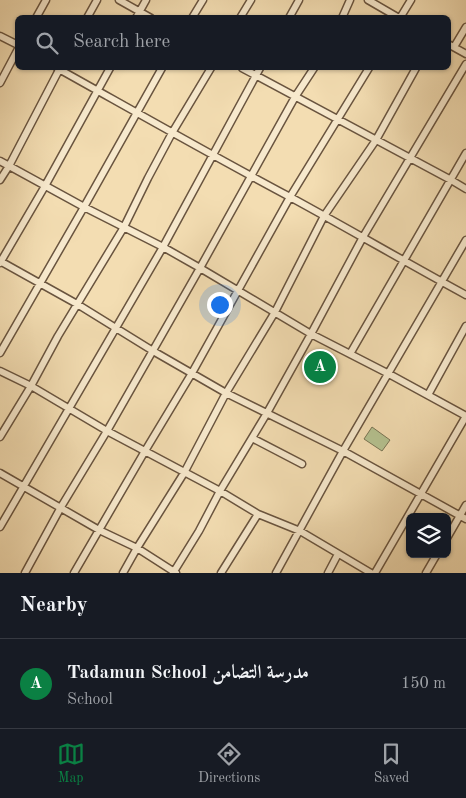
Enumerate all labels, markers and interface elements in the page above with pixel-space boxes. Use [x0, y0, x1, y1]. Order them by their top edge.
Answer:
search box [15, 15, 451, 70]
icon: search [33, 29, 61, 57]
text: Search here [73, 33, 170, 52]
your location [207, 292, 233, 318]
pin: A [304, 348, 336, 386]
map controls [406, 513, 451, 558]
button: layers [406, 513, 451, 558]
text: Nearby [20, 595, 88, 616]
text: Tadamun School مدرسة التضامن [67, 664, 309, 683]
text: A [30, 676, 42, 692]
text: 150 m [401, 676, 446, 692]
text: School [67, 692, 113, 708]
tab: Map [57, 740, 85, 787]
tab: Directions [198, 740, 260, 787]
tab: Saved [374, 740, 409, 787]

